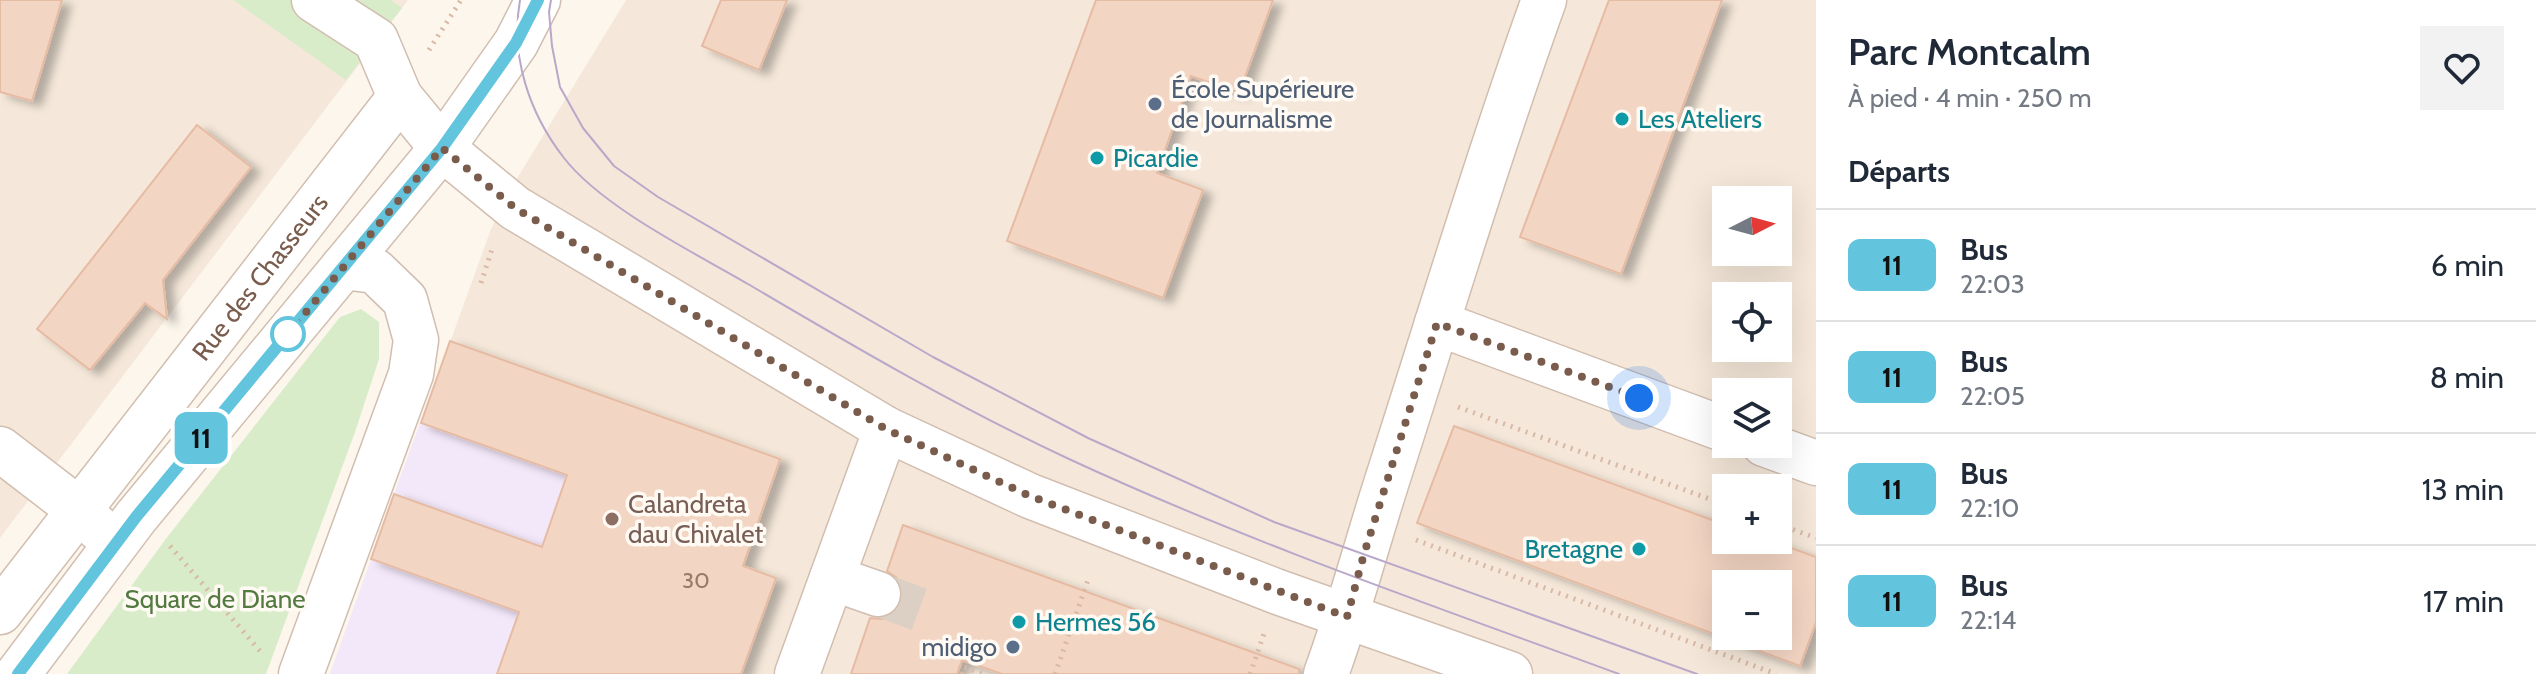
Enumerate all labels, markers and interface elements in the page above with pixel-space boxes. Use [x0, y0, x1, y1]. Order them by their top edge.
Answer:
button: heart [2420, 26, 2504, 110]
text: Parc Montcalm [1848, 28, 2091, 75]
place label: École Supérieure de Journalisme [1171, 73, 1354, 135]
text: À pied · 4 min · 250 m [1848, 82, 2092, 114]
marker: École Supérieure de Journalisme [1146, 95, 1164, 113]
place label: Les Ateliers [1638, 103, 1762, 135]
marker: Les Ateliers [1613, 110, 1631, 128]
place label: Picardie [1113, 142, 1199, 174]
marker: Picardie [1088, 149, 1106, 167]
text: Départs [1848, 153, 1950, 190]
north arrow [1712, 186, 1792, 266]
map controls [1712, 186, 1792, 650]
street label: Rue des Chasseurs [185, 187, 335, 367]
text: Bus [1960, 231, 2008, 268]
text: 6 min [2431, 247, 2504, 284]
text: 11 [1882, 248, 1902, 282]
text: 22:03 [1960, 268, 2025, 300]
button: locate [1712, 282, 1792, 362]
unlabelled marker [271, 317, 305, 351]
text: Bus [1960, 343, 2008, 380]
text: 8 min [2430, 359, 2504, 396]
text: 11 [1882, 360, 1902, 394]
your location [1619, 378, 1659, 418]
button: layers [1712, 378, 1792, 458]
text: 22:05 [1960, 380, 2025, 412]
line badge: 11 [165, 412, 237, 464]
text: 11 [191, 421, 211, 455]
text: Bus [1960, 455, 2008, 492]
text: 13 min [2422, 471, 2504, 508]
text: 11 [1882, 472, 1902, 506]
button: + [1712, 474, 1792, 554]
place label: Calandreta dau Chivalet [628, 488, 763, 550]
text: 22:10 [1960, 492, 2019, 524]
marker: Calandreta dau Chivalet [603, 510, 621, 528]
place label: Bretagne [1524, 533, 1623, 565]
marker: Bretagne [1630, 540, 1648, 558]
house number: 30 [682, 567, 710, 594]
text: Bus [1960, 567, 2008, 604]
button: − [1712, 570, 1792, 650]
park label: Square de Diane [125, 583, 305, 615]
text: 17 min [2423, 583, 2504, 620]
text: 11 [1882, 584, 1902, 618]
text: 22:14 [1960, 604, 2016, 636]
place label: Hermes 56 [1035, 606, 1156, 638]
marker: Hermes 56 [1010, 613, 1028, 631]
place label: midigo [921, 631, 997, 663]
marker: midigo [1004, 638, 1022, 656]

